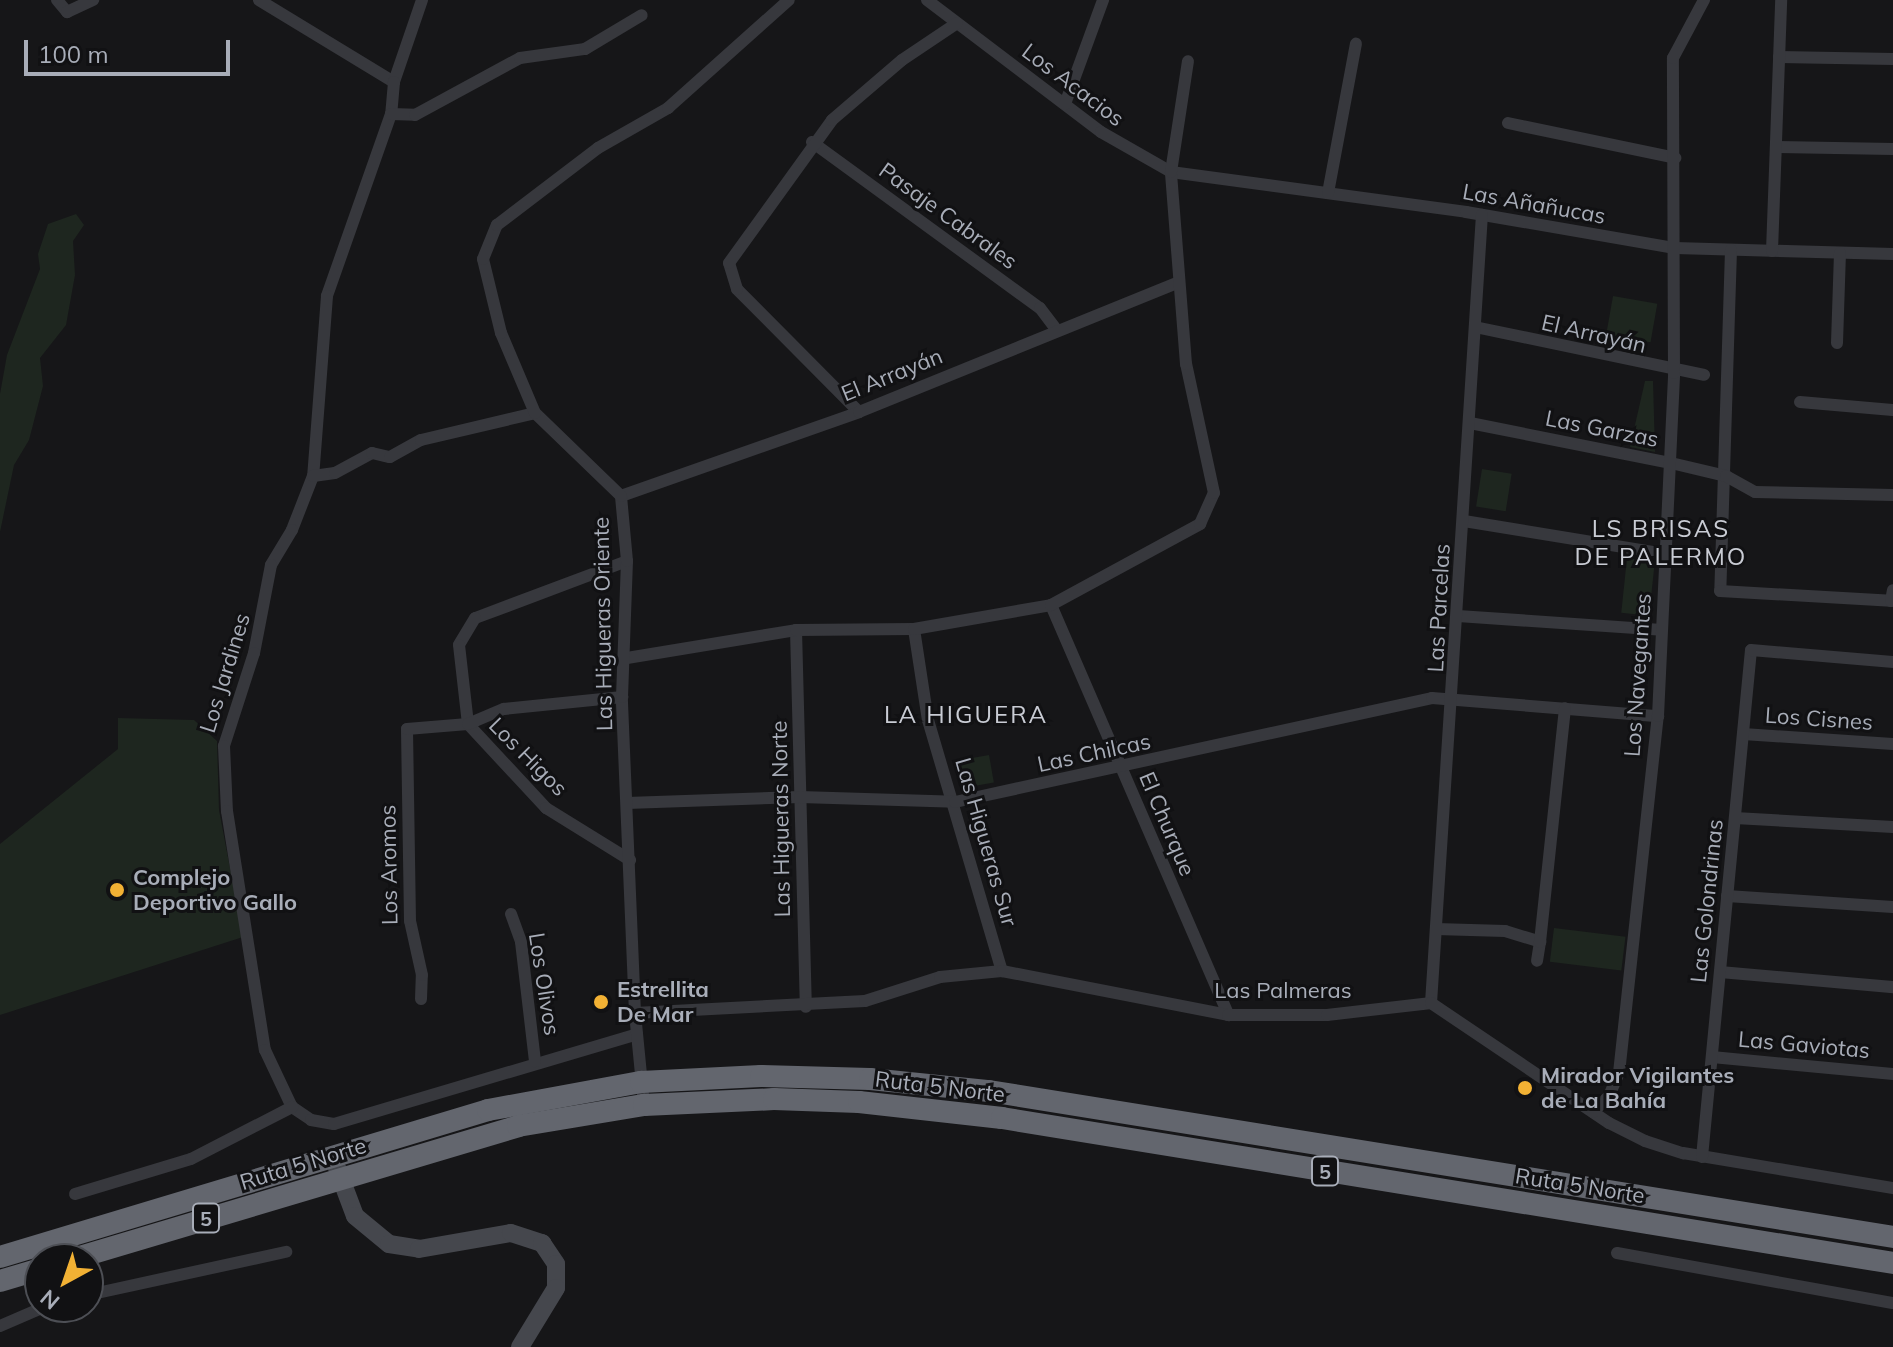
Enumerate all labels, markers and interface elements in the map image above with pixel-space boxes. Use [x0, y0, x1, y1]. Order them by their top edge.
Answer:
scale bar [28, 24, 234, 74]
street label: Los Acacios [1017, 38, 1129, 132]
text: 100 m [38, 39, 109, 69]
street label: Pasaje Cabrales [874, 157, 1022, 275]
street label: Las Añañucas [1461, 178, 1607, 230]
street label: El Arrayán [1539, 309, 1649, 359]
street label: El Arrayán [838, 343, 946, 407]
street label: Las Garzas [1543, 405, 1661, 453]
district label: LS BRISAS DE PALERMO [1575, 515, 1747, 571]
street label: Las Higueras Oriente [588, 517, 618, 731]
street label: Las Parcelas [1422, 543, 1456, 673]
street label: Los Navegantes [1619, 592, 1657, 758]
street label: Los Jardines [194, 610, 256, 736]
district label: LA HIGUERA [884, 701, 1048, 729]
street label: Los Cisnes [1764, 702, 1874, 736]
street label: Los Higos [483, 712, 573, 802]
street label: Las Higueras Norte [766, 720, 796, 918]
street label: Las Chilcas [1035, 728, 1153, 778]
street label: Las Higueras Sur [949, 755, 1023, 929]
street label: El Churque [1133, 768, 1201, 880]
street label: Los Aromos [375, 805, 403, 925]
street label: Las Golondrinas [1685, 818, 1729, 984]
place label: Complejo Deportivo Gallo [133, 864, 297, 916]
marker: Complejo Deportivo Gallo [108, 881, 126, 899]
street label: Los Olivos [523, 931, 565, 1037]
place label: Estrellita De Mar [617, 976, 709, 1028]
street label: Las Palmeras [1214, 978, 1352, 1004]
marker: Estrellita De Mar [592, 993, 610, 1011]
street label: Las Gaviotas [1737, 1026, 1871, 1064]
place label: Mirador Vigilantes de La Bahía [1541, 1062, 1734, 1114]
street label: Ruta 5 Norte [874, 1066, 1006, 1108]
marker: Mirador Vigilantes de La Bahía [1516, 1079, 1534, 1097]
street label: Ruta 5 Norte [237, 1132, 369, 1196]
road number: 5 [1311, 1155, 1339, 1187]
street label: Ruta 5 Norte [1513, 1163, 1647, 1209]
road number: 5 [192, 1202, 220, 1234]
north arrow [24, 1243, 104, 1323]
text: N [34, 1284, 65, 1316]

